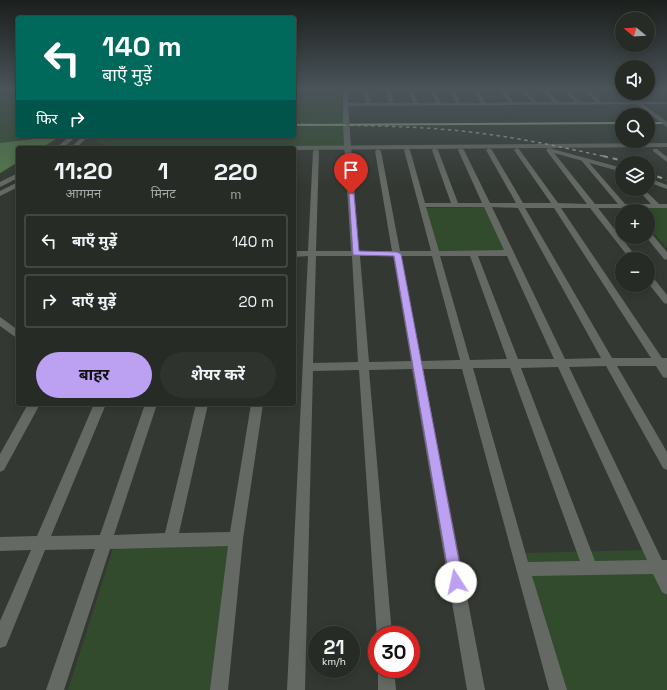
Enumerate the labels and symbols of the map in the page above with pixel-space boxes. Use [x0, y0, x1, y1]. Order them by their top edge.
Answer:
north arrow [615, 12, 655, 52]
pin [334, 153, 368, 194]
position arrow [435, 561, 477, 603]
speed limit sign: 30 [368, 626, 420, 678]

